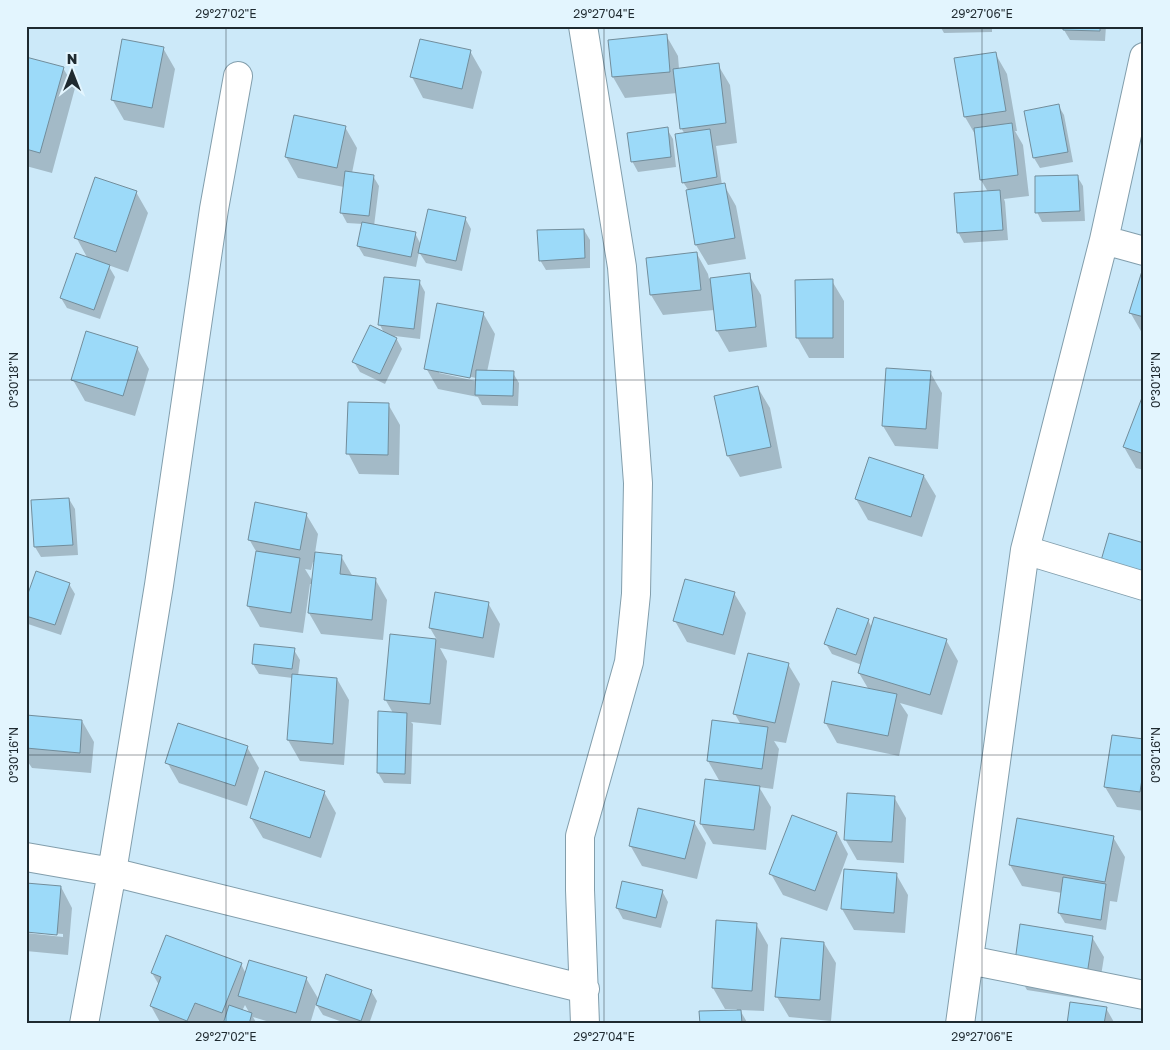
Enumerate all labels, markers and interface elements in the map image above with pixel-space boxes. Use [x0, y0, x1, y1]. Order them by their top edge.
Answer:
text: 29°27'02"E [195, 6, 257, 21]
text: 29°27'04"E [573, 6, 635, 21]
text: 29°27'06"E [951, 6, 1013, 21]
north arrow [48, 48, 98, 98]
text: N [67, 50, 77, 67]
text: 0°30'18"N [6, 352, 21, 408]
text: 0°30'18"N [1148, 352, 1163, 408]
text: 0°30'16"N [6, 727, 21, 783]
text: 0°30'16"N [1148, 727, 1163, 783]
text: 29°27'02"E [195, 1029, 257, 1044]
text: 29°27'04"E [573, 1029, 635, 1044]
text: 29°27'06"E [951, 1029, 1013, 1044]

